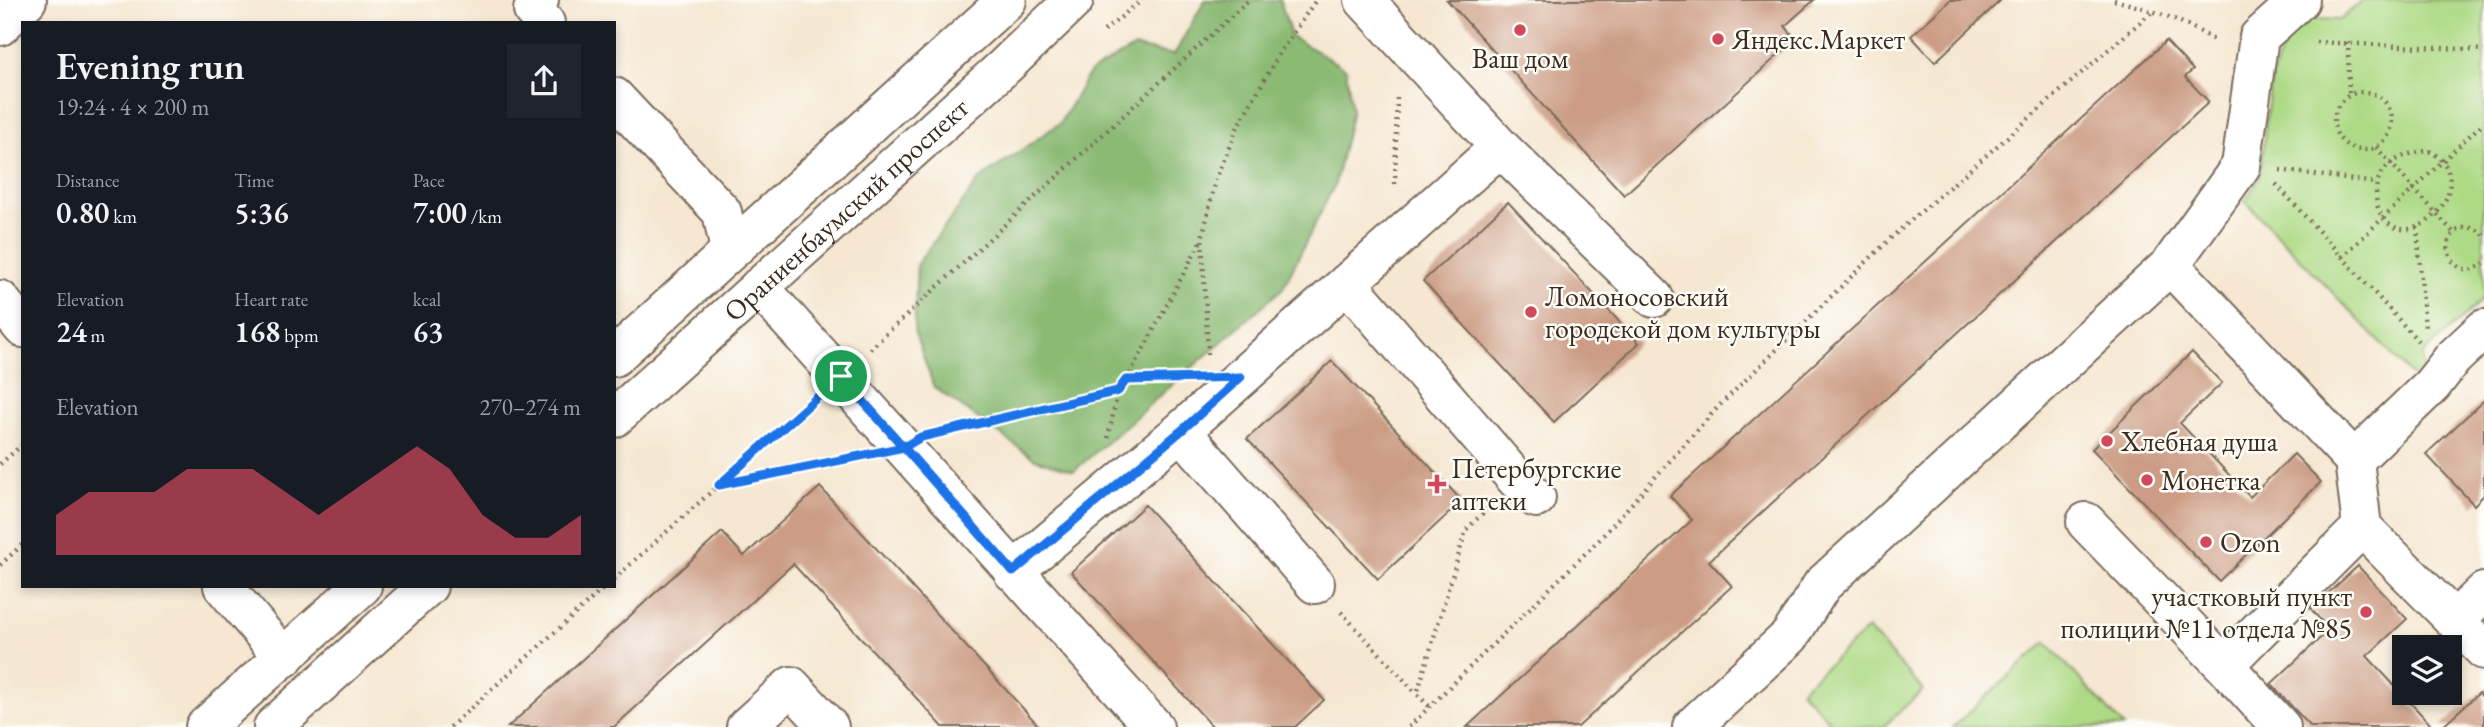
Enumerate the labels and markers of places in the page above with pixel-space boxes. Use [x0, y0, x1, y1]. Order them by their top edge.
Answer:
place label: Яндекс.Маркет [1731, 21, 1906, 57]
marker: Ваш дом [1512, 22, 1528, 38]
marker: Яндекс.Маркет [1710, 31, 1726, 47]
place label: Ваш дом [1472, 40, 1569, 76]
place label: Ломоносовский городской дом культуры [1545, 278, 1821, 346]
marker: Ломоносовский городской дом культуры [1523, 304, 1539, 320]
pin [811, 346, 871, 406]
place label: Хлебная душа [2120, 423, 2279, 459]
marker: Хлебная душа [2099, 433, 2115, 449]
place label: Петербургские аптеки [1451, 450, 1621, 518]
place label: Монетка [2161, 462, 2261, 498]
marker: Монетка [2139, 472, 2155, 488]
marker: Петербургские аптеки [1429, 476, 1445, 492]
place label: Ozon [2220, 524, 2281, 560]
marker: Ozon [2198, 534, 2214, 550]
place label: участковый пункт полиции №11 отдела №85 [2060, 578, 2353, 646]
marker: участковый пункт полиции №11 отдела №85 [2358, 604, 2374, 620]

